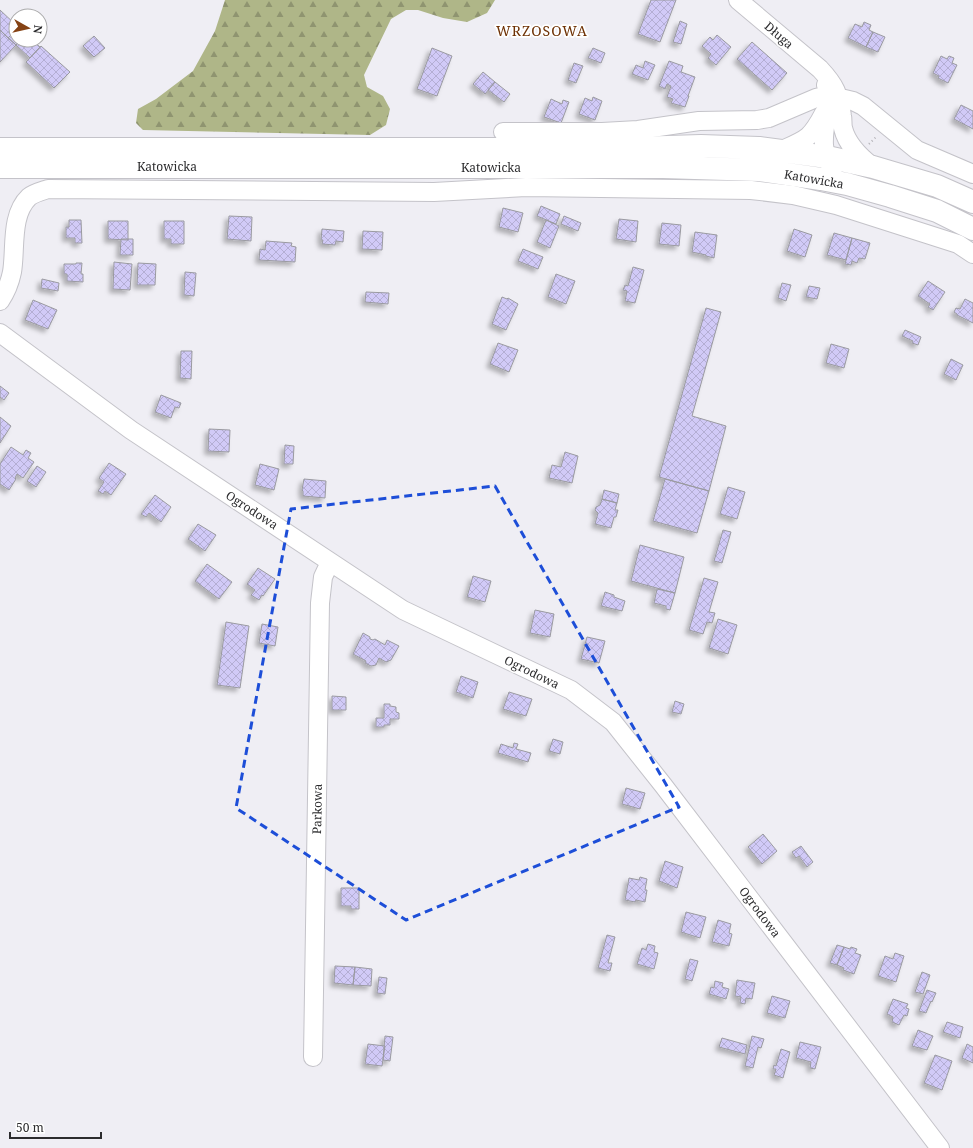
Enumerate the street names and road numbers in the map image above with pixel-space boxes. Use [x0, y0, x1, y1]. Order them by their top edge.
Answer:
street label: Długa [761, 18, 797, 53]
street label: Katowicka [137, 158, 197, 175]
street label: Katowicka [461, 159, 521, 176]
street label: Katowicka [783, 165, 845, 193]
street label: Ogrodowa [222, 487, 282, 533]
street label: Ogrodowa [502, 651, 563, 693]
street label: Parkowa [308, 783, 326, 834]
street label: Ogrodowa [735, 883, 785, 941]

